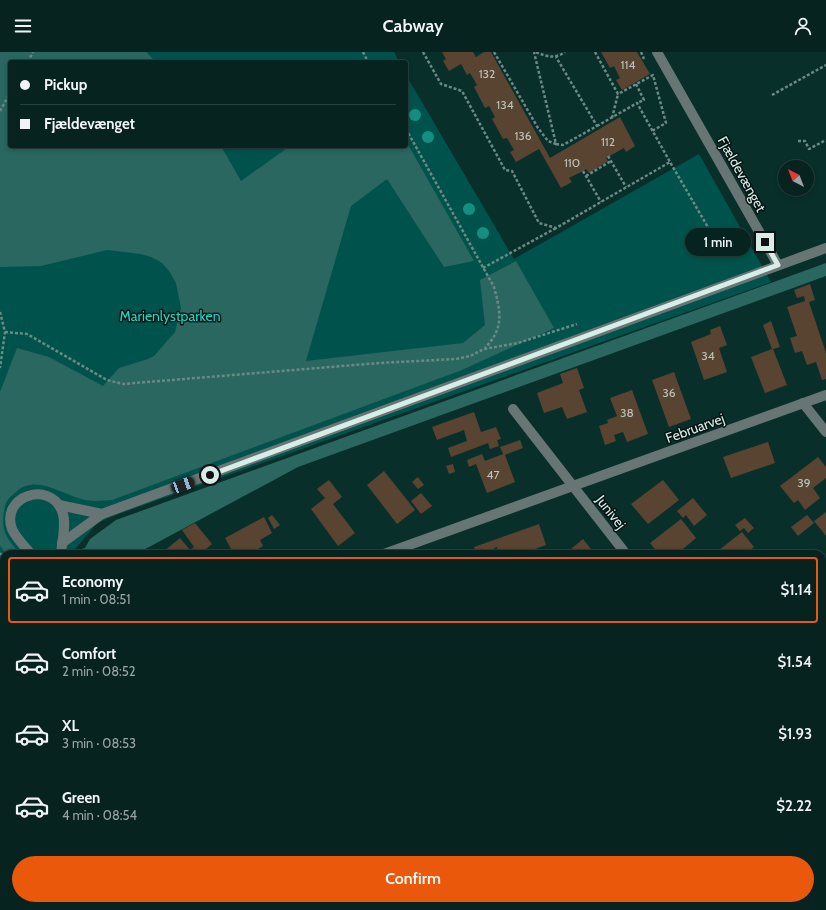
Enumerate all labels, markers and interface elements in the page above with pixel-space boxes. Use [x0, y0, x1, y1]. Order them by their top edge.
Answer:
icon: menu [12, 15, 34, 37]
text: Cabway [383, 15, 443, 37]
icon: person [792, 15, 814, 37]
house number: 114 [621, 57, 635, 72]
house number: 132 [479, 66, 495, 81]
text: Pickup [44, 76, 87, 94]
house number: 134 [496, 97, 514, 112]
text: Fjældevænget [44, 115, 135, 133]
house number: 136 [514, 128, 532, 143]
street label: Fjældevænget [714, 133, 770, 215]
house number: 112 [601, 134, 615, 149]
house number: 110 [564, 155, 580, 170]
north arrow [778, 160, 814, 196]
map controls [778, 160, 814, 196]
callout: 1 min [685, 228, 751, 256]
route end [756, 233, 774, 251]
text: 1 min [703, 234, 733, 250]
park label: Marienlystparken [119, 307, 221, 325]
house number: 34 [701, 348, 715, 363]
house number: 36 [662, 385, 676, 400]
house number: 38 [620, 405, 634, 420]
street label: Februarvej [663, 409, 727, 447]
route start [201, 466, 219, 484]
house number: 47 [487, 467, 499, 482]
car [170, 475, 196, 495]
house number: 39 [797, 475, 811, 490]
street label: Junivej [591, 491, 630, 533]
icon: car [14, 572, 50, 608]
text: Economy [62, 573, 123, 591]
text: $1.14 [781, 581, 812, 599]
text: 1 min · 08:51 [62, 591, 130, 607]
icon: car [14, 644, 50, 680]
text: Comfort [62, 645, 116, 663]
text: $1.54 [778, 653, 812, 671]
text: 2 min · 08:52 [62, 663, 136, 679]
icon: car [14, 716, 50, 752]
text: XL [62, 717, 79, 735]
text: $1.93 [778, 725, 812, 743]
text: 3 min · 08:53 [62, 735, 136, 751]
icon: car [14, 788, 50, 824]
text: Green [62, 789, 100, 807]
text: $2.22 [776, 797, 812, 815]
text: 4 min · 08:54 [62, 807, 137, 823]
button: Confirm [12, 856, 814, 902]

